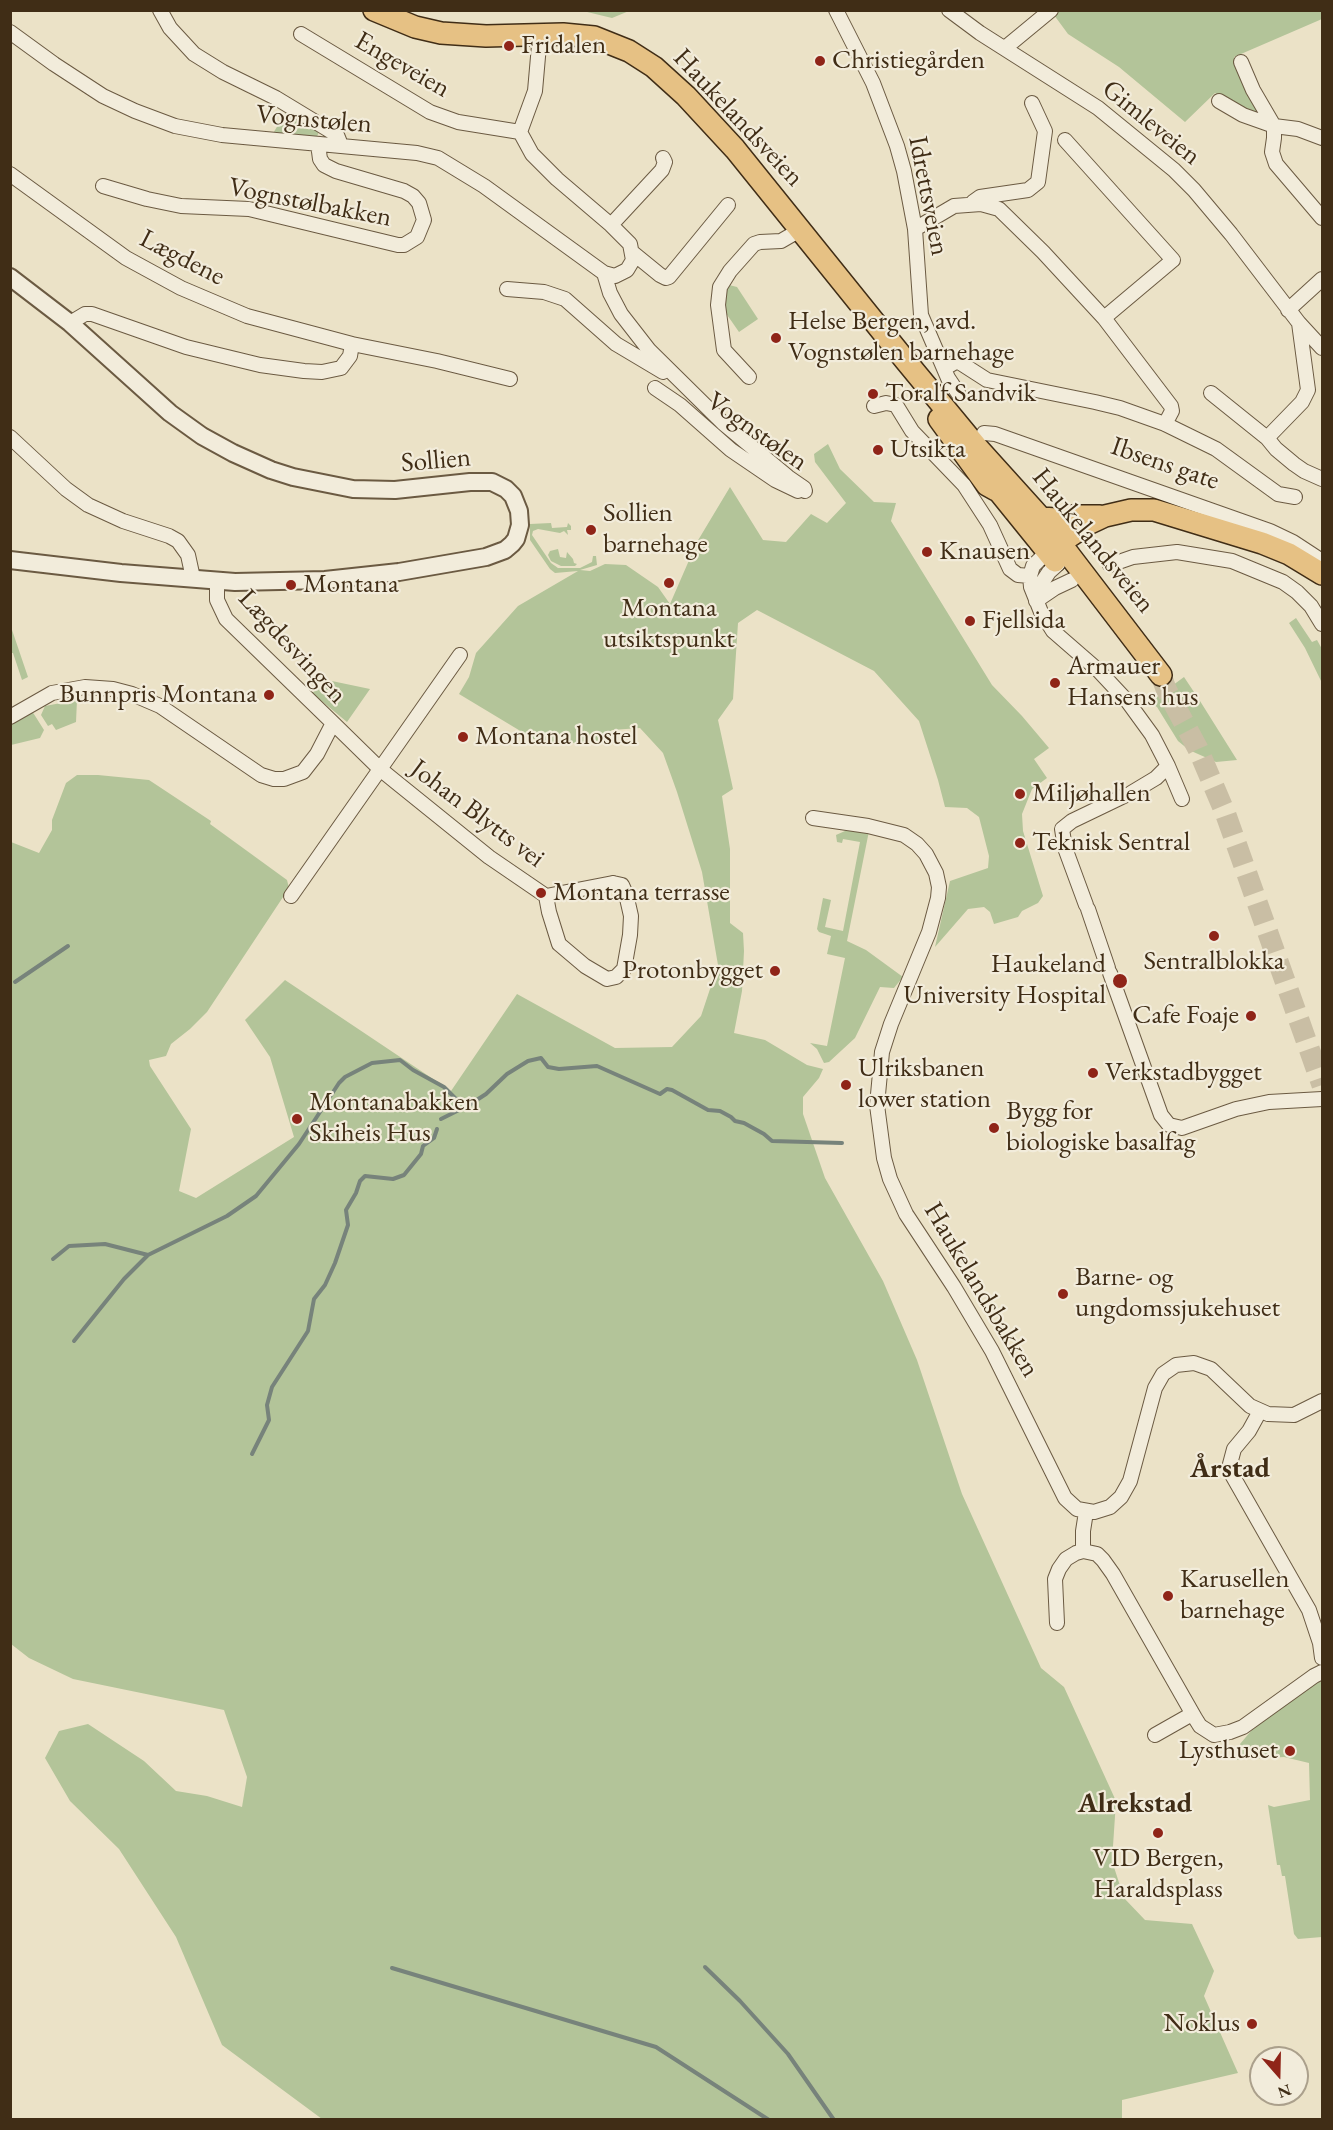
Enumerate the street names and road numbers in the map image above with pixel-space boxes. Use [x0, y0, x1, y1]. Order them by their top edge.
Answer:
street label: Engeveien [349, 25, 455, 105]
street label: Haukelandsveien [666, 42, 810, 194]
street label: Gimleveien [1095, 73, 1207, 173]
street label: Vognstølen [255, 99, 373, 141]
street label: Idrettsveien [901, 133, 955, 259]
street label: Vognstølbakken [226, 171, 394, 235]
street label: Lægdene [134, 223, 230, 293]
street label: Vognstølen [700, 385, 814, 479]
street label: Ibsens gate [1107, 430, 1223, 498]
street label: Sollien [400, 442, 472, 480]
street label: Haukelandsveien [1025, 462, 1161, 620]
street label: Lægdesvingen [231, 583, 353, 711]
street label: Johan Blytts vei [403, 753, 551, 875]
street label: Haukelandsbakken [916, 1197, 1046, 1383]

